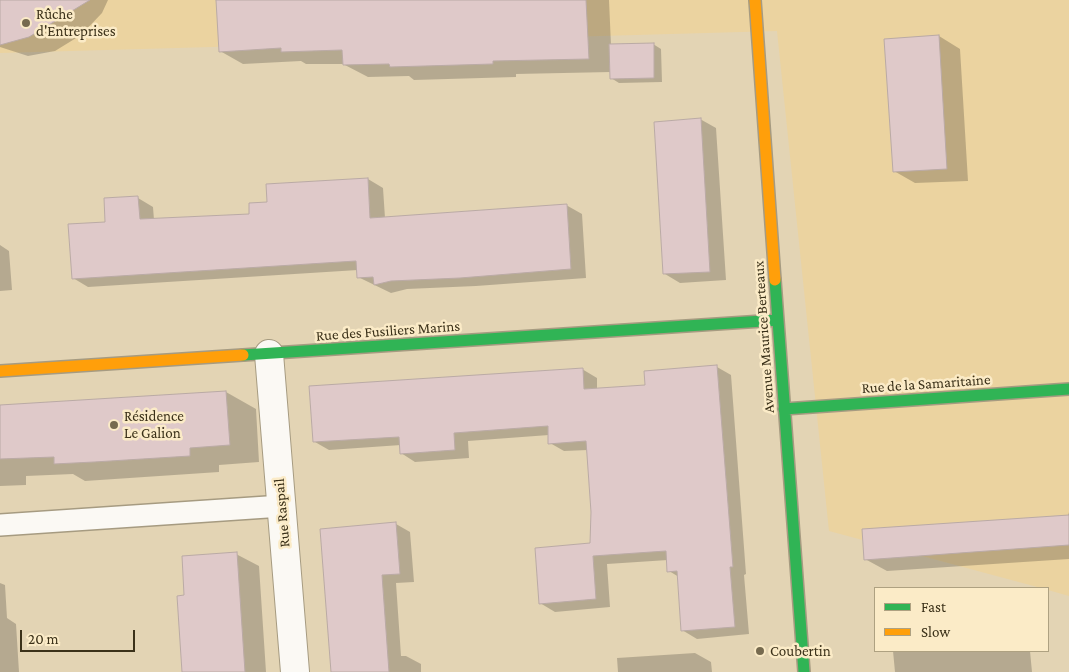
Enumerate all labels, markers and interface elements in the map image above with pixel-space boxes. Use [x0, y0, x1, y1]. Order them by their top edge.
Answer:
place label: Rûche d'Entreprises [36, 5, 116, 40]
marker: Rûche d'Entreprises [20, 17, 32, 29]
street label: Avenue Maurice Berteaux [750, 260, 778, 414]
street label: Rue des Fusiliers Marins [315, 317, 461, 345]
street label: Rue de la Samaritaine [861, 371, 991, 397]
place label: Résidence Le Galion [124, 407, 184, 442]
marker: Résidence Le Galion [108, 419, 120, 431]
street label: Rue Raspail [270, 478, 294, 548]
legend [874, 587, 1049, 652]
text: Fast [921, 599, 946, 615]
scale bar [22, 620, 138, 652]
text: Slow [921, 624, 950, 640]
text: 20 m [28, 631, 59, 647]
place label: Coubertin [770, 642, 831, 660]
marker: Coubertin [754, 645, 766, 657]

